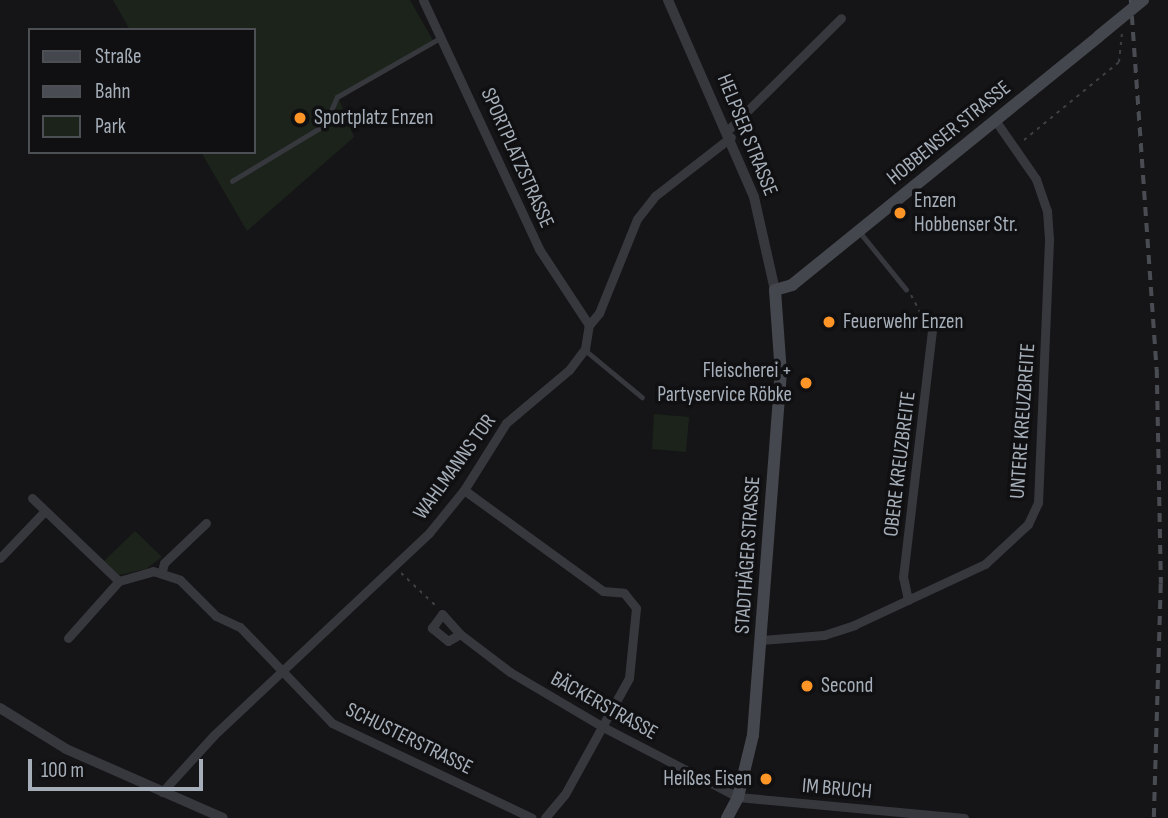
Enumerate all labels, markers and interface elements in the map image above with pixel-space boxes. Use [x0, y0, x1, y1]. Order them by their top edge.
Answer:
legend [28, 28, 256, 154]
text: Straße [95, 44, 141, 69]
street label: HELPSER STRASSE [711, 71, 783, 199]
street label: HOBBENSER STRASSE [882, 75, 1016, 191]
text: Bahn [95, 79, 130, 104]
street label: SPORTPLATZSTRASSE [475, 84, 559, 232]
place label: Sportplatz Enzen [314, 105, 434, 131]
marker: Sportplatz Enzen [292, 110, 308, 126]
text: Park [95, 114, 126, 139]
place label: Enzen Hobbenser Str. [914, 188, 1018, 238]
marker: Enzen Hobbenser Str. [892, 205, 908, 221]
place label: Feuerwehr Enzen [843, 309, 963, 335]
marker: Feuerwehr Enzen [821, 314, 837, 330]
street label: UNTERE KREUZBREITE [1005, 342, 1041, 500]
place label: Fleischerei + Partyservice Röbke [657, 358, 792, 408]
marker: Fleischerei + Partyservice Röbke [798, 375, 814, 391]
street label: OBERE KREUZBREITE [879, 390, 921, 538]
street label: WAHLMANNS TOR [408, 409, 502, 525]
street label: STADTHÄGER STRASSE [730, 475, 766, 635]
street label: BÄCKERSTRASSE [546, 666, 662, 746]
place label: Second [821, 673, 873, 699]
marker: Second [799, 678, 815, 694]
street label: SCHUSTERSTRASSE [341, 697, 477, 781]
scale bar [32, 744, 206, 788]
text: 100 m [41, 758, 84, 783]
place label: Heißes Eisen [663, 766, 752, 792]
marker: Heißes Eisen [758, 771, 774, 787]
street label: IM BRUCH [801, 773, 873, 805]

